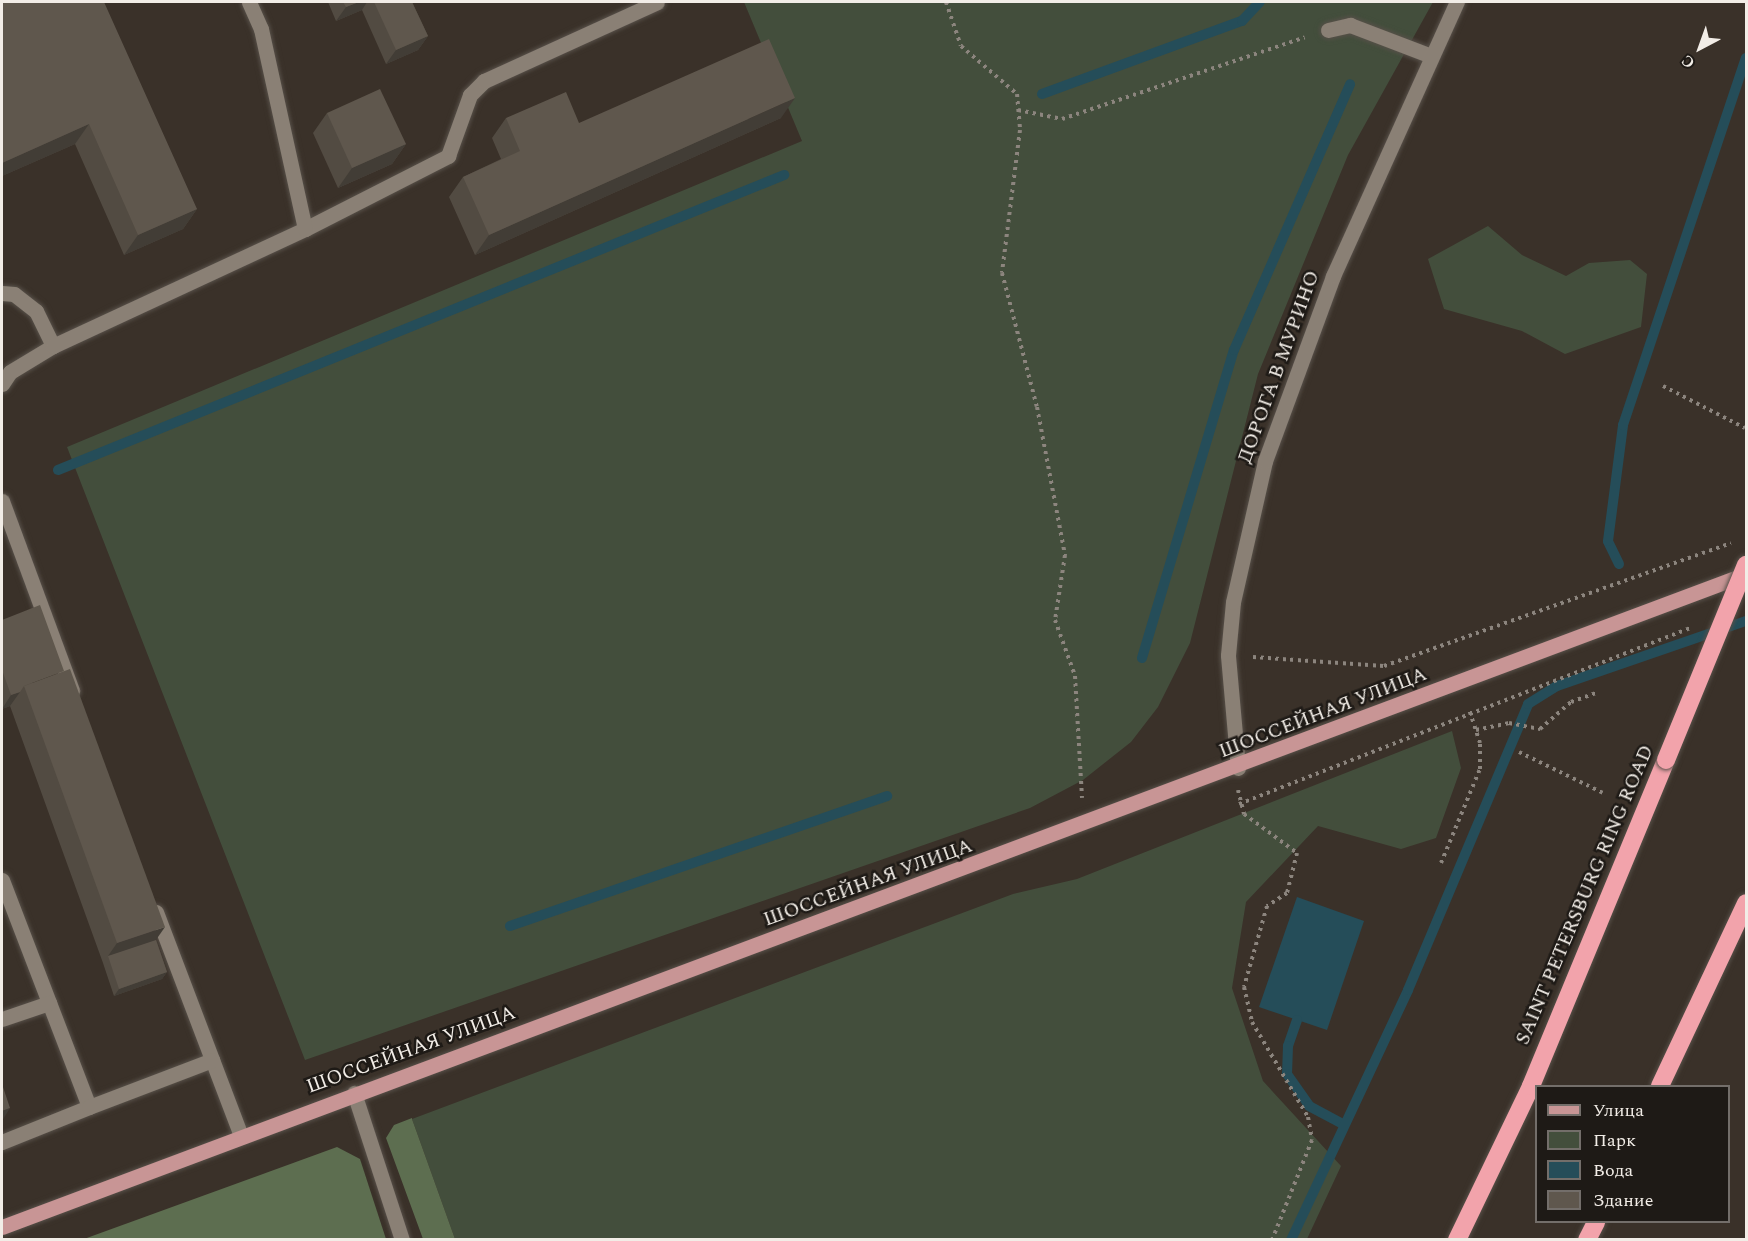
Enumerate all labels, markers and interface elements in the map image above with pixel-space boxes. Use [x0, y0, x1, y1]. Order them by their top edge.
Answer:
north arrow [1670, 18, 1730, 78]
text: С [1676, 49, 1700, 74]
street label: ДОРОГА В МУРИНО [1233, 267, 1325, 467]
street label: ШОССЕЙНАЯ УЛИЦА [1216, 662, 1430, 764]
street label: SAINT PETERSBURG RING ROAD [1511, 742, 1659, 1048]
street label: ШОССЕЙНАЯ УЛИЦА [760, 834, 976, 932]
street label: ШОССЕЙНАЯ УЛИЦА [303, 1001, 519, 1099]
legend [1535, 1085, 1730, 1223]
text: Улица [1593, 1097, 1644, 1124]
text: Парк [1593, 1127, 1636, 1154]
text: Вода [1593, 1157, 1633, 1184]
text: Здание [1593, 1187, 1653, 1214]

